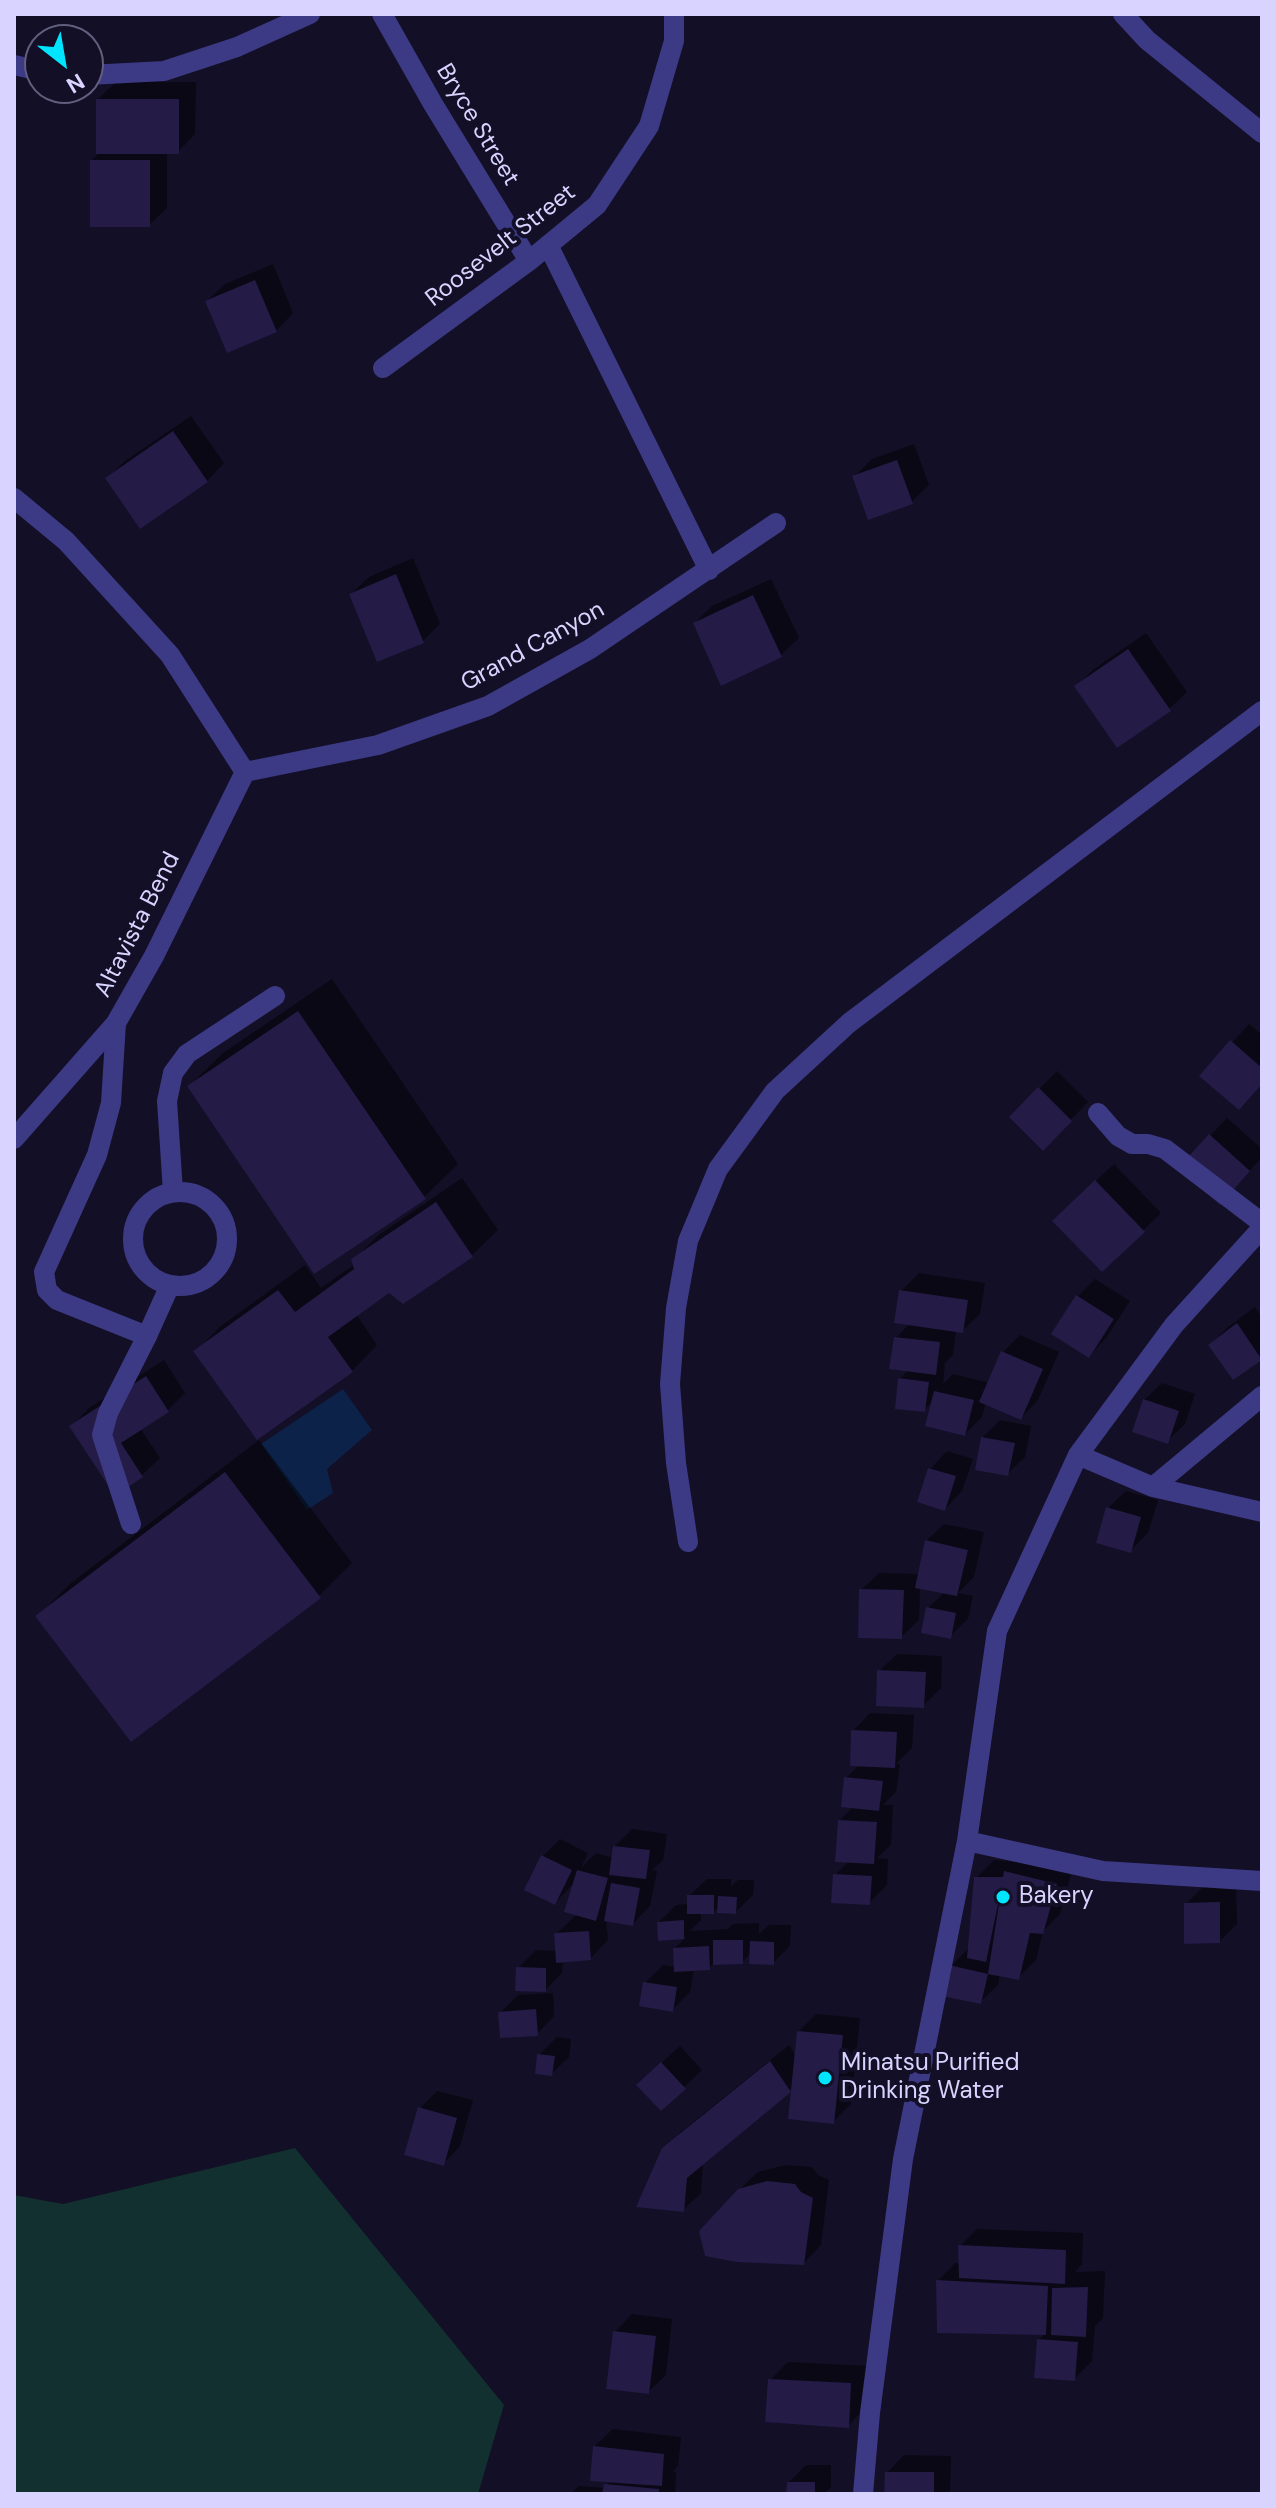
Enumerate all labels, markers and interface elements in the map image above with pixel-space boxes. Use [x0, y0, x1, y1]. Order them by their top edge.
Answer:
north arrow [24, 24, 104, 104]
street label: Bryce Street [429, 59, 525, 191]
text: N [61, 67, 90, 100]
street label: Roosevelt Street [420, 179, 582, 313]
street label: Grand Canyon [456, 596, 610, 698]
street label: Altavista Bend [89, 848, 187, 1002]
place label: Bakery [1019, 1883, 1094, 1911]
marker: Bakery [994, 1888, 1012, 1906]
place label: Minatsu Purified Drinking Water [841, 2050, 1020, 2106]
marker: Minatsu Purified Drinking Water [816, 2069, 834, 2087]

